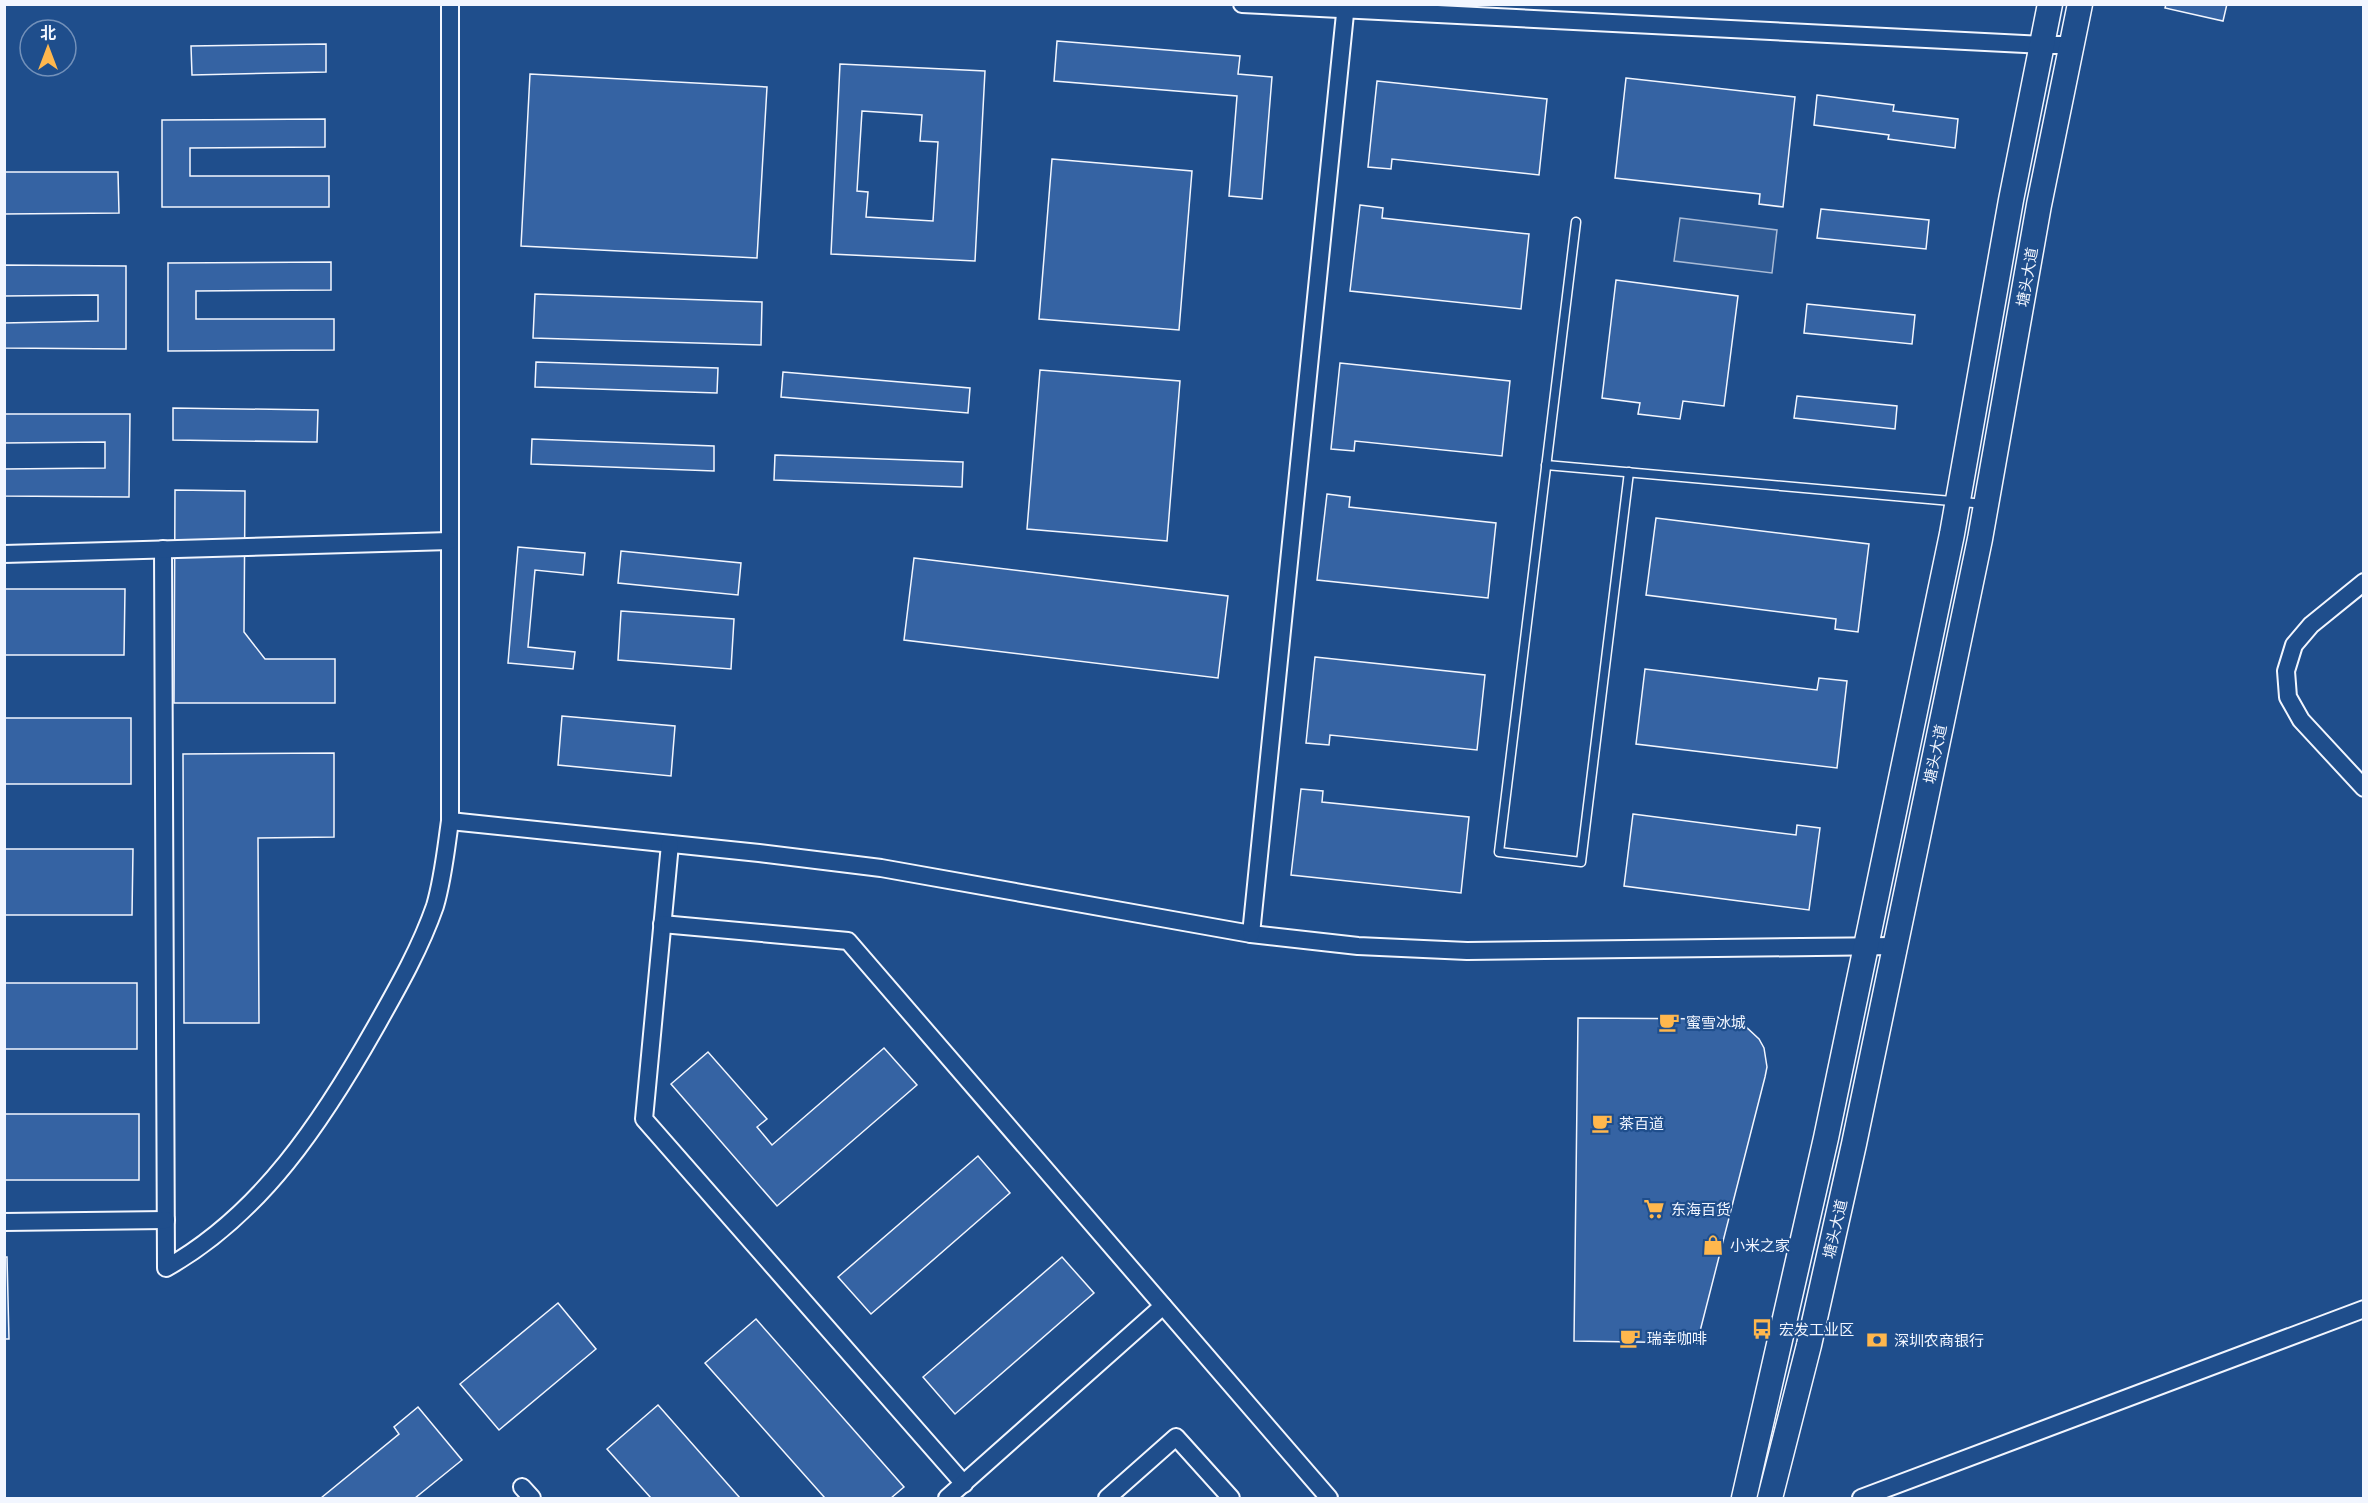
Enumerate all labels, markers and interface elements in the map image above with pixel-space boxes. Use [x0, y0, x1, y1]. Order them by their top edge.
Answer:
north arrow [18, 18, 78, 78]
text: 北 [40, 24, 56, 43]
street label: 塘头大道 [2013, 246, 2041, 308]
street label: 塘头大道 [1920, 723, 1950, 785]
cafe icon: 蜜雪冰城 [1657, 1010, 1681, 1034]
place label: 蜜雪冰城 [1686, 1014, 1746, 1031]
cafe icon: 茶百道 [1590, 1111, 1614, 1135]
place label: 茶百道 [1619, 1115, 1664, 1132]
supermarket icon: 东海百货 [1642, 1197, 1666, 1221]
street label: 塘头大道 [1820, 1198, 1850, 1260]
place label: 东海百货 [1671, 1201, 1731, 1218]
shop icon: 小米之家 [1701, 1233, 1725, 1257]
place label: 小米之家 [1730, 1237, 1790, 1254]
bus stop icon: 宏发工业区 [1750, 1317, 1774, 1341]
place label: 宏发工业区 [1779, 1321, 1854, 1338]
cafe icon: 瑞幸咖啡 [1618, 1326, 1642, 1350]
bank icon: 深圳农商银行 [1865, 1328, 1889, 1352]
place label: 瑞幸咖啡 [1647, 1330, 1707, 1347]
place label: 深圳农商银行 [1894, 1332, 1984, 1349]

